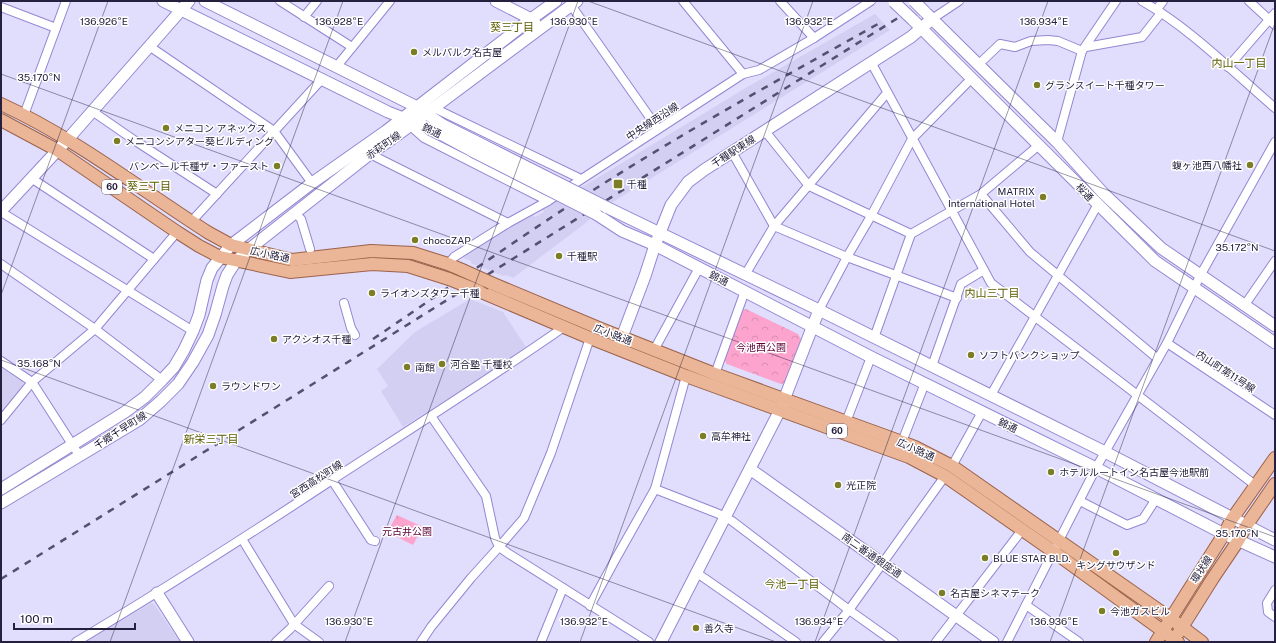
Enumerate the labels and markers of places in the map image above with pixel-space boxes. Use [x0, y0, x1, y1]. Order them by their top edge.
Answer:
place label: メルパルク名古屋 [422, 46, 502, 58]
marker: メルパルク名古屋 [409, 47, 419, 57]
place label: グランスイート千種タワー [1045, 79, 1165, 91]
marker: グランスイート千種タワー [1032, 80, 1042, 90]
place label: メニコン アネックス [174, 122, 266, 134]
marker: メニコン アネックス [161, 123, 171, 133]
place label: メニコンシアター葵ビルディング [125, 135, 274, 147]
marker: メニコンシアター葵ビルディング [112, 136, 122, 146]
place label: 蝮ヶ池西八幡社 [1172, 159, 1242, 171]
place label: バンベール千種ザ・ファースト [129, 160, 269, 172]
marker: 蝮ヶ池西八幡社 [1245, 160, 1255, 170]
marker: バンベール千種ザ・ファースト [272, 161, 282, 171]
marker: 千種 [612, 178, 624, 190]
place label: 千種 [627, 178, 647, 190]
place label: MATRIX International Hotel [948, 185, 1035, 209]
marker: MATRIX International Hotel [1038, 192, 1048, 202]
place label: chocoZAP [423, 234, 471, 246]
marker: chocoZAP [410, 235, 420, 245]
place label: 千種駅 [567, 250, 598, 262]
marker: 千種駅 [554, 251, 564, 261]
place label: ライオンズタワー千種 [380, 287, 480, 299]
marker: ライオンズタワー千種 [367, 288, 377, 298]
place label: アクシオス千種 [282, 333, 352, 345]
marker: アクシオス千種 [269, 334, 279, 344]
place label: ソフトバンクショップ [979, 349, 1080, 361]
marker: ソフトバンクショップ [966, 350, 976, 360]
place label: 河合塾 千種校 [450, 358, 512, 370]
marker: 河合塾 千種校 [437, 359, 447, 369]
place label: 南館 [415, 361, 435, 373]
marker: 南館 [402, 362, 412, 372]
place label: ラウンドワン [221, 380, 281, 392]
marker: ラウンドワン [208, 381, 218, 391]
place label: 高牟神社 [711, 430, 751, 442]
marker: 高牟神社 [698, 431, 708, 441]
place label: ホテルルートイン名古屋今池駅前 [1059, 466, 1209, 478]
marker: ホテルルートイン名古屋今池駅前 [1046, 467, 1056, 477]
place label: 光正院 [846, 479, 876, 491]
marker: 光正院 [833, 480, 843, 490]
marker: キングサウザンド [1111, 548, 1121, 558]
place label: BLUE STAR BLD. [993, 552, 1070, 564]
marker: BLUE STAR BLD. [980, 553, 990, 563]
place label: キングサウザンド [1076, 559, 1156, 571]
place label: 名古屋シネマテーク [950, 587, 1040, 599]
marker: 名古屋シネマテーク [937, 588, 947, 598]
place label: 今池ガスビル [1110, 605, 1170, 617]
marker: 今池ガスビル [1097, 606, 1107, 616]
place label: 善久寺 [704, 622, 734, 634]
marker: 善久寺 [691, 623, 701, 633]

